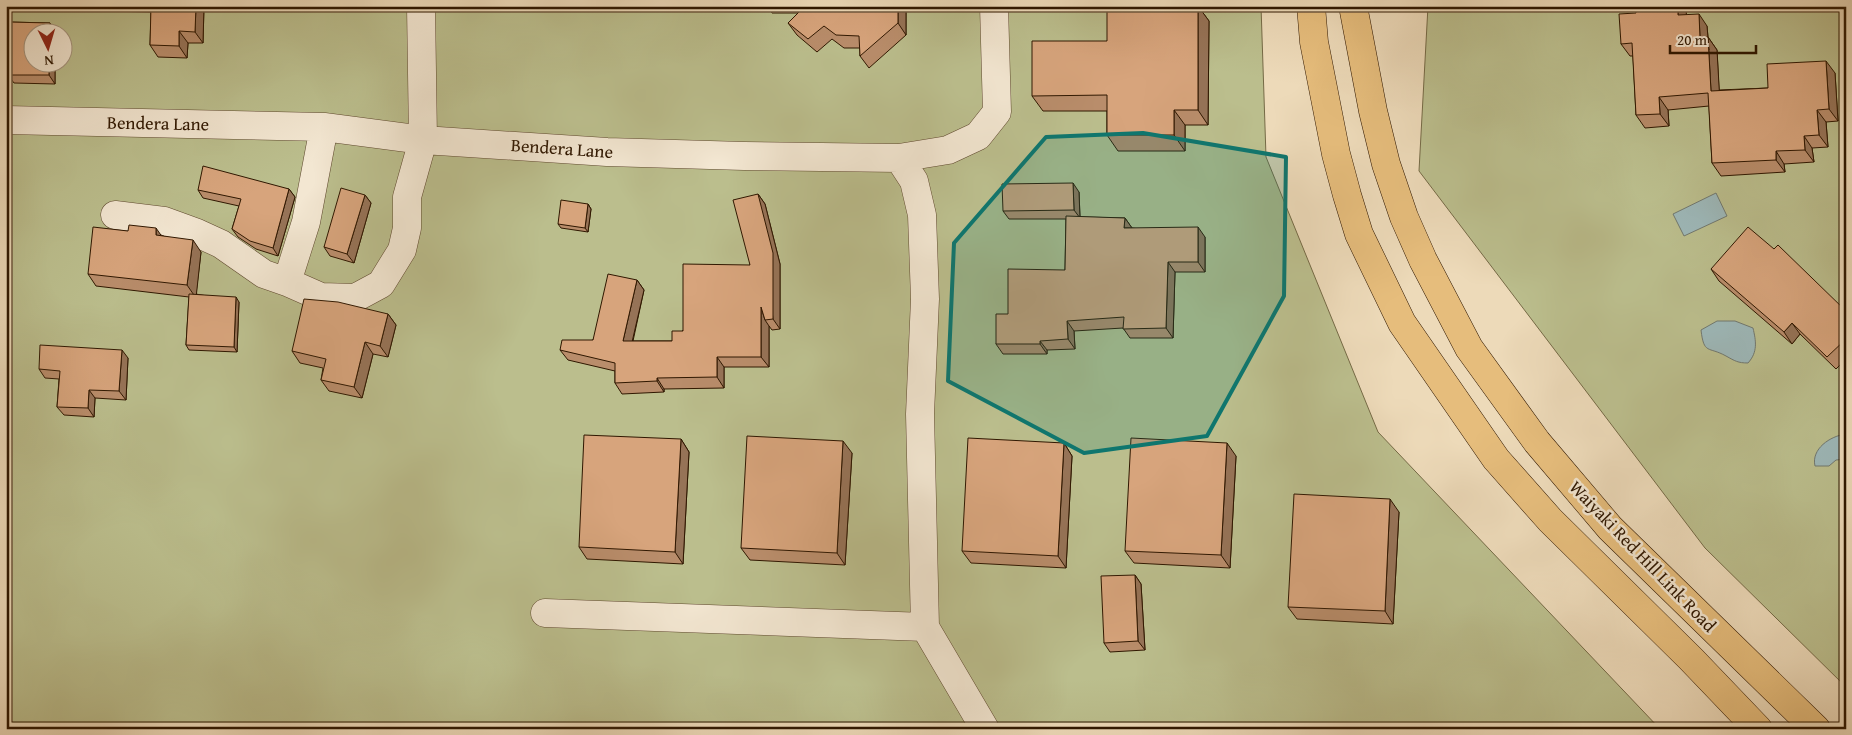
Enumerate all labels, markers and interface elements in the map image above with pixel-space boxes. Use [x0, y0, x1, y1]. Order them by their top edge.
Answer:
north arrow [22, 22, 72, 72]
scale bar [1670, 22, 1756, 54]
text: 20 m [1677, 29, 1708, 50]
text: N [43, 51, 55, 71]
street label: Bendera Lane [107, 109, 209, 137]
street label: Bendera Lane [510, 131, 614, 165]
street label: Waiyaki Red Hill Link Road [1563, 474, 1723, 638]

